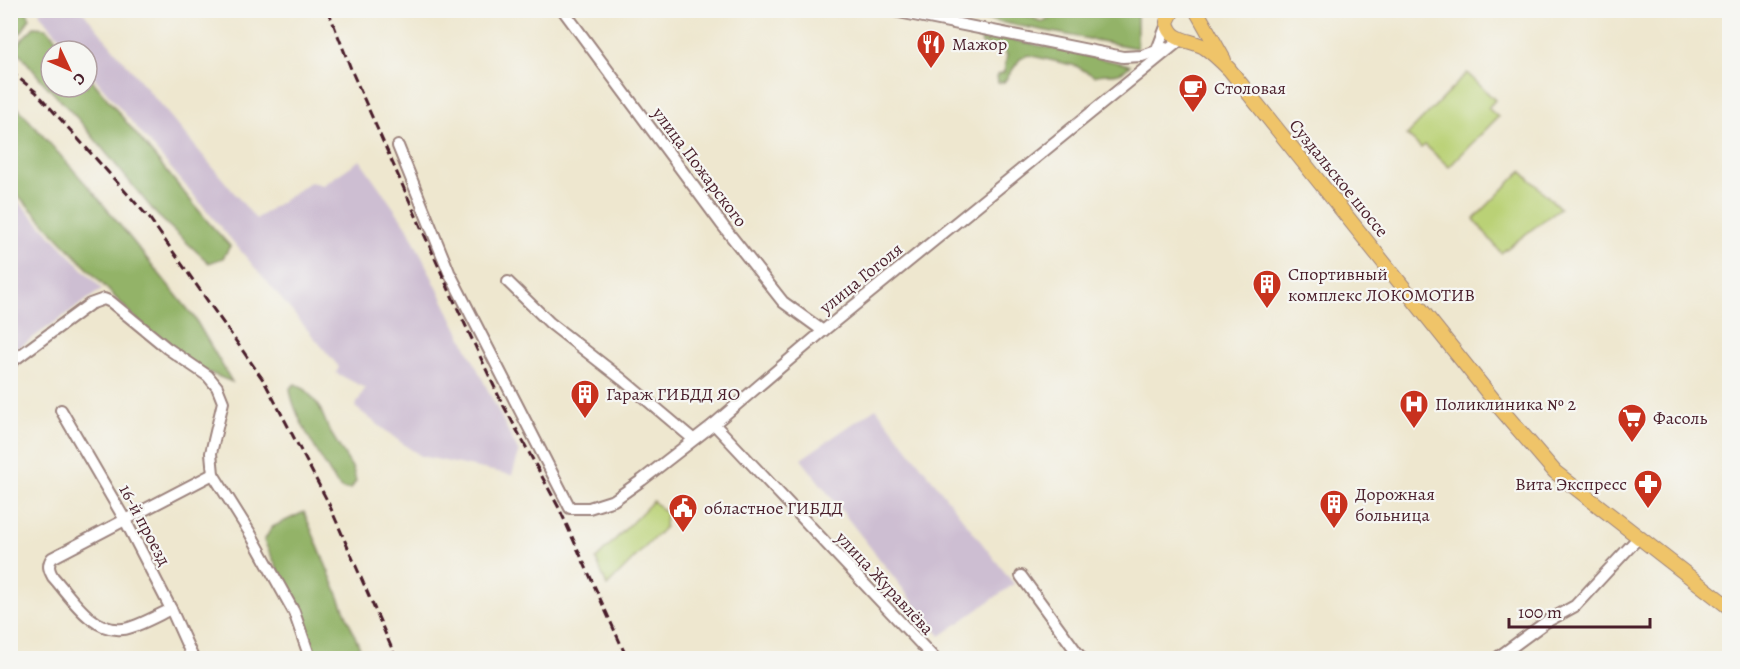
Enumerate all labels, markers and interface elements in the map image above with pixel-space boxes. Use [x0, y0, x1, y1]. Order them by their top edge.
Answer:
restaurant icon: Мажор [915, 28, 947, 70]
place label: Мажор [952, 32, 1007, 56]
north arrow [39, 39, 99, 99]
text: С [68, 68, 90, 90]
cafe icon: Столовая [1177, 72, 1209, 114]
place label: Столовая [1214, 76, 1286, 100]
street label: улица Пожарского [646, 101, 753, 232]
street label: Суздальское шоссе [1284, 114, 1394, 242]
street label: улица Гоголя [814, 237, 908, 320]
place label: Спортивный комплекс ЛОКОМОТИВ [1288, 262, 1475, 307]
building icon: Спортивный комплекс ЛОКОМОТИВ [1251, 268, 1283, 310]
building icon: Гараж ГИБДД ЯО [569, 378, 601, 420]
place label: Гараж ГИБДД ЯО [606, 382, 740, 406]
hospital icon: Поликлиника № 2 [1398, 388, 1430, 430]
place label: Поликлиника № 2 [1435, 392, 1576, 416]
supermarket icon: Фасоль [1616, 402, 1648, 444]
place label: Фасоль [1653, 406, 1708, 430]
pharmacy icon: Вита Экспресс [1632, 468, 1664, 510]
place label: Вита Экспресс [1515, 472, 1627, 496]
street label: 16-й проезд [114, 480, 177, 570]
place label: Дорожная больница [1355, 482, 1435, 527]
building icon: Дорожная больница [1318, 488, 1350, 530]
public building icon: областное ГИБДД [667, 492, 699, 534]
place label: областное ГИБДД [704, 496, 843, 520]
street label: улица Журавлёва [830, 525, 940, 641]
scale bar [1509, 591, 1650, 629]
text: 100 m [1518, 600, 1562, 624]

